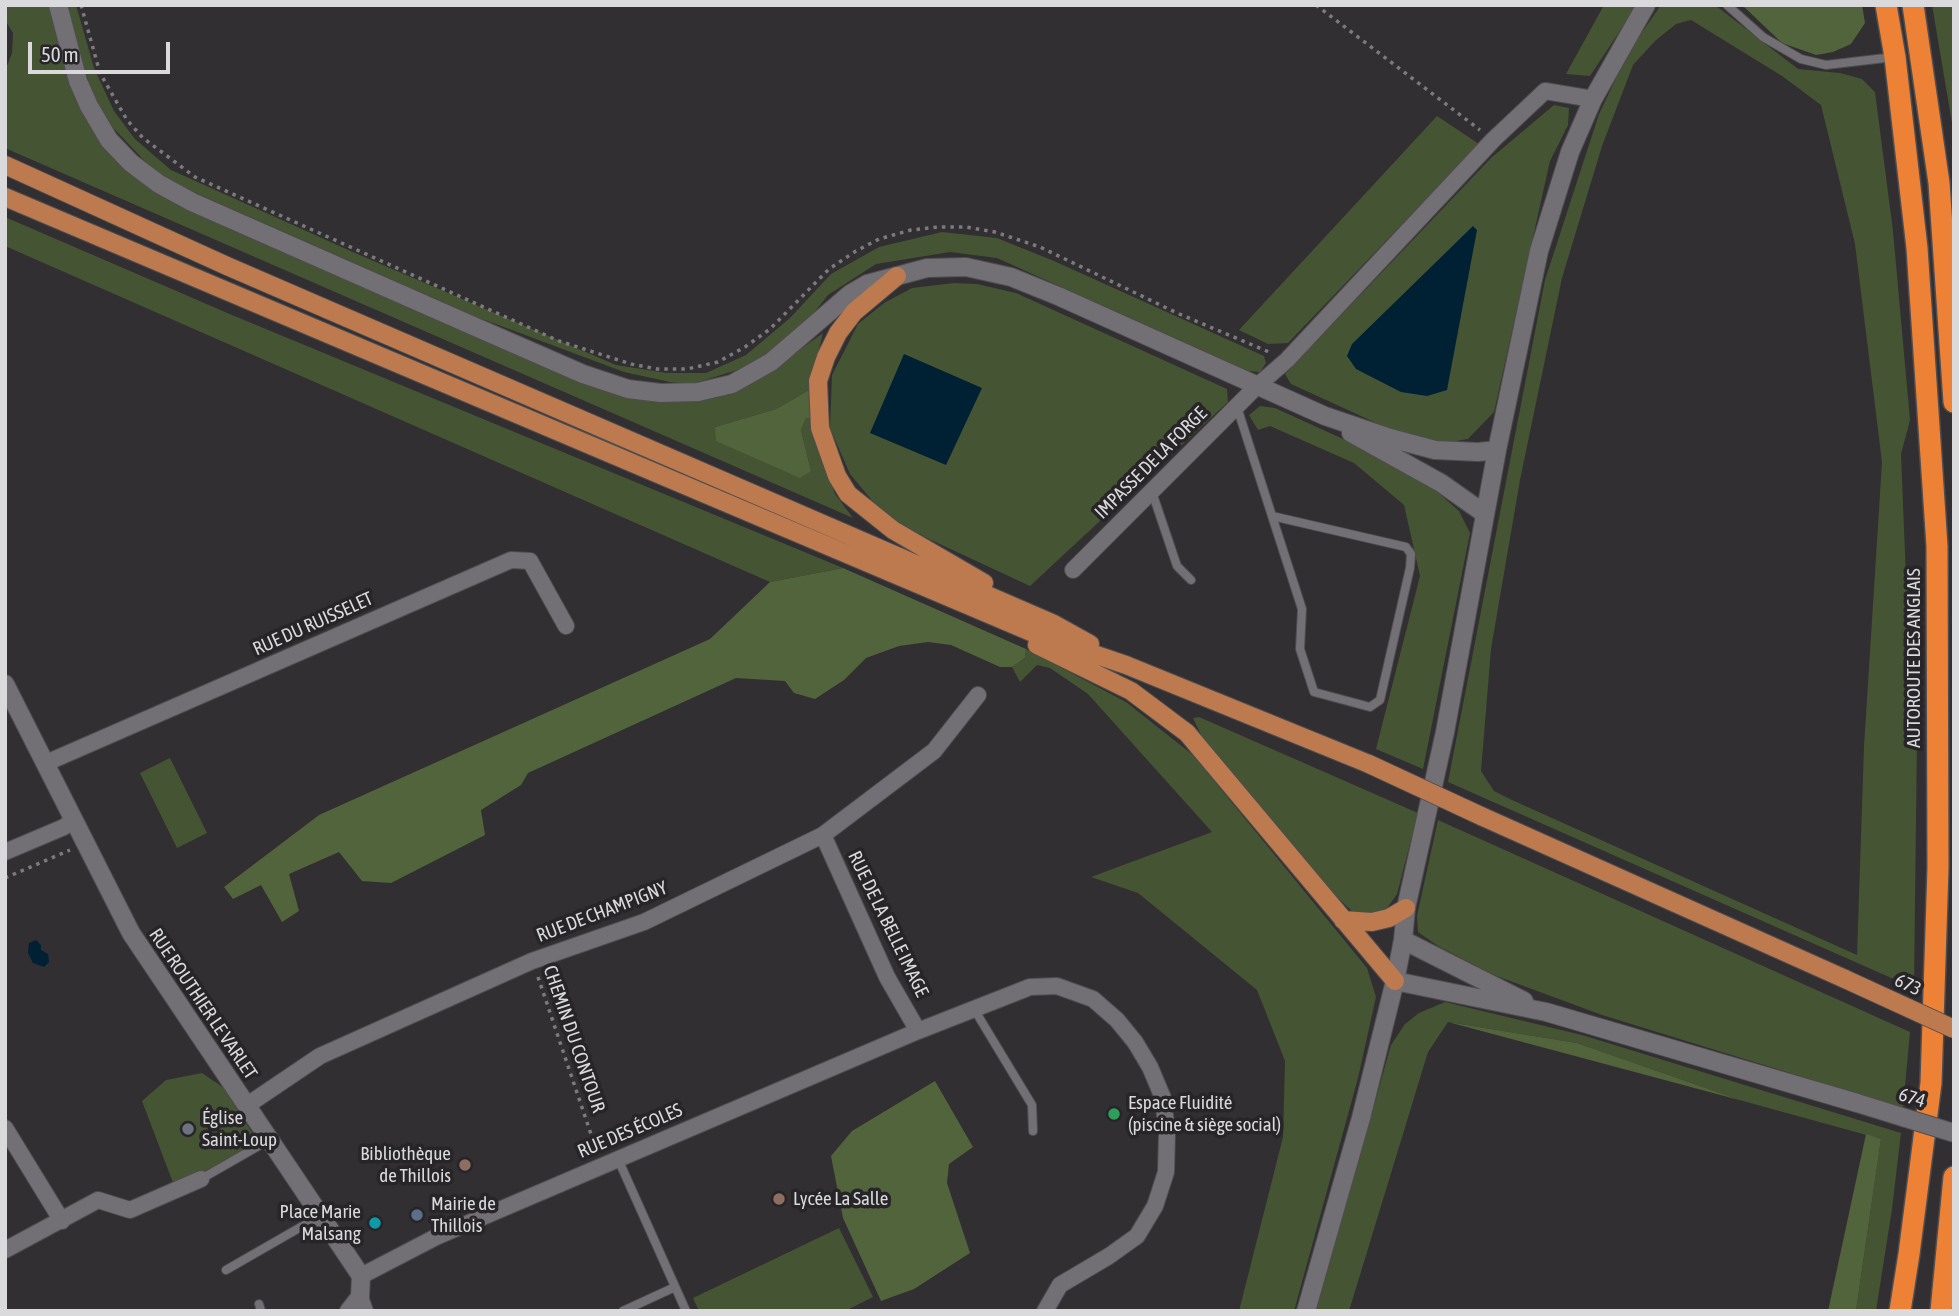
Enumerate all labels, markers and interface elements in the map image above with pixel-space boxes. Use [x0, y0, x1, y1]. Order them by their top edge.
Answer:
scale bar [32, 28, 173, 72]
text: 50 m [41, 42, 79, 66]
street label: IMPASSE DE LA FORGE [1090, 402, 1212, 524]
street label: AUTOROUTE DES ANGLAIS [1903, 568, 1925, 748]
street label: RUE DU RUISSELET [249, 587, 377, 661]
street label: RUE DE LA BELLE IMAGE [843, 847, 933, 1001]
street label: RUE DE CHAMPIGNY [533, 877, 671, 947]
street label: RUE ROUTHIER LE VARLET [144, 924, 262, 1084]
street label: CHEMIN DU CONTOUR [538, 963, 610, 1115]
street label: 673 [1891, 969, 1925, 1001]
street label: 674 [1896, 1083, 1928, 1113]
place label: Espace Fluidité (piscine & siège social) [1128, 1092, 1281, 1136]
street label: RUE DES ÉCOLES [574, 1099, 686, 1163]
marker: Espace Fluidité (piscine & siège social) [1106, 1106, 1122, 1122]
place label: Église Saint-Loup [202, 1107, 277, 1151]
marker: Église Saint-Loup [180, 1121, 196, 1137]
place label: Bibliothèque de Thillois [360, 1143, 451, 1187]
marker: Bibliothèque de Thillois [457, 1157, 473, 1173]
place label: Lycée La Salle [793, 1188, 888, 1210]
marker: Lycée La Salle [771, 1191, 787, 1207]
place label: Mairie de Thillois [431, 1193, 496, 1237]
place label: Place Marie Malsang [279, 1201, 361, 1245]
marker: Mairie de Thillois [409, 1207, 425, 1223]
marker: Place Marie Malsang [367, 1215, 383, 1231]

